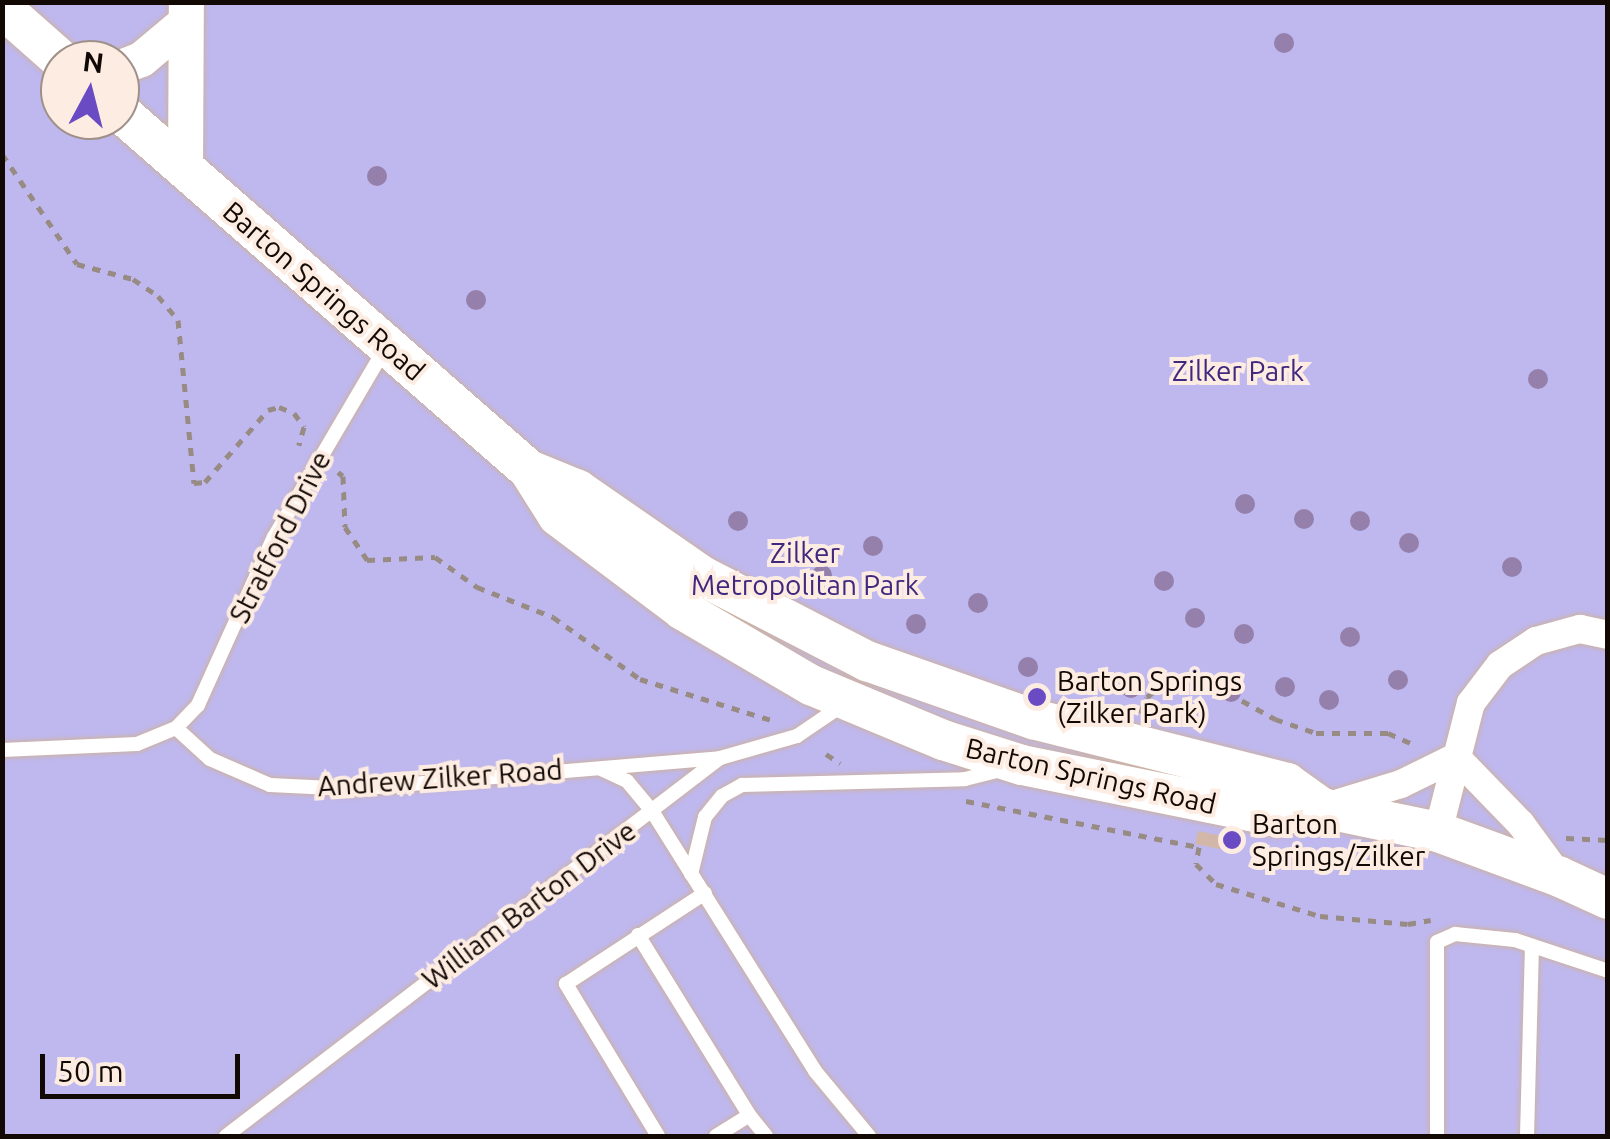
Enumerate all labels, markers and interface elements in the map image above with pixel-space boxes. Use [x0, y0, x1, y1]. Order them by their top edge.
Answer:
north arrow [40, 40, 140, 140]
text: N [81, 45, 106, 78]
street label: Barton Springs Road [216, 194, 432, 388]
park label: Zilker Park [1172, 354, 1304, 388]
street label: Stratford Drive [222, 446, 338, 628]
park label: Zilker Metropolitan Park [691, 536, 919, 602]
place label: Barton Springs (Zilker Park) [1057, 664, 1242, 730]
marker: Barton Springs (Zilker Park) [1026, 686, 1048, 708]
street label: Barton Springs Road [962, 731, 1220, 821]
street label: Andrew Zilker Road [316, 753, 564, 803]
place label: Barton Springs/Zilker [1252, 807, 1425, 873]
street label: William Barton Drive [416, 814, 642, 996]
marker: Barton Springs/Zilker [1221, 829, 1243, 851]
scale bar [45, 1034, 245, 1096]
text: 50 m [57, 1054, 124, 1088]

